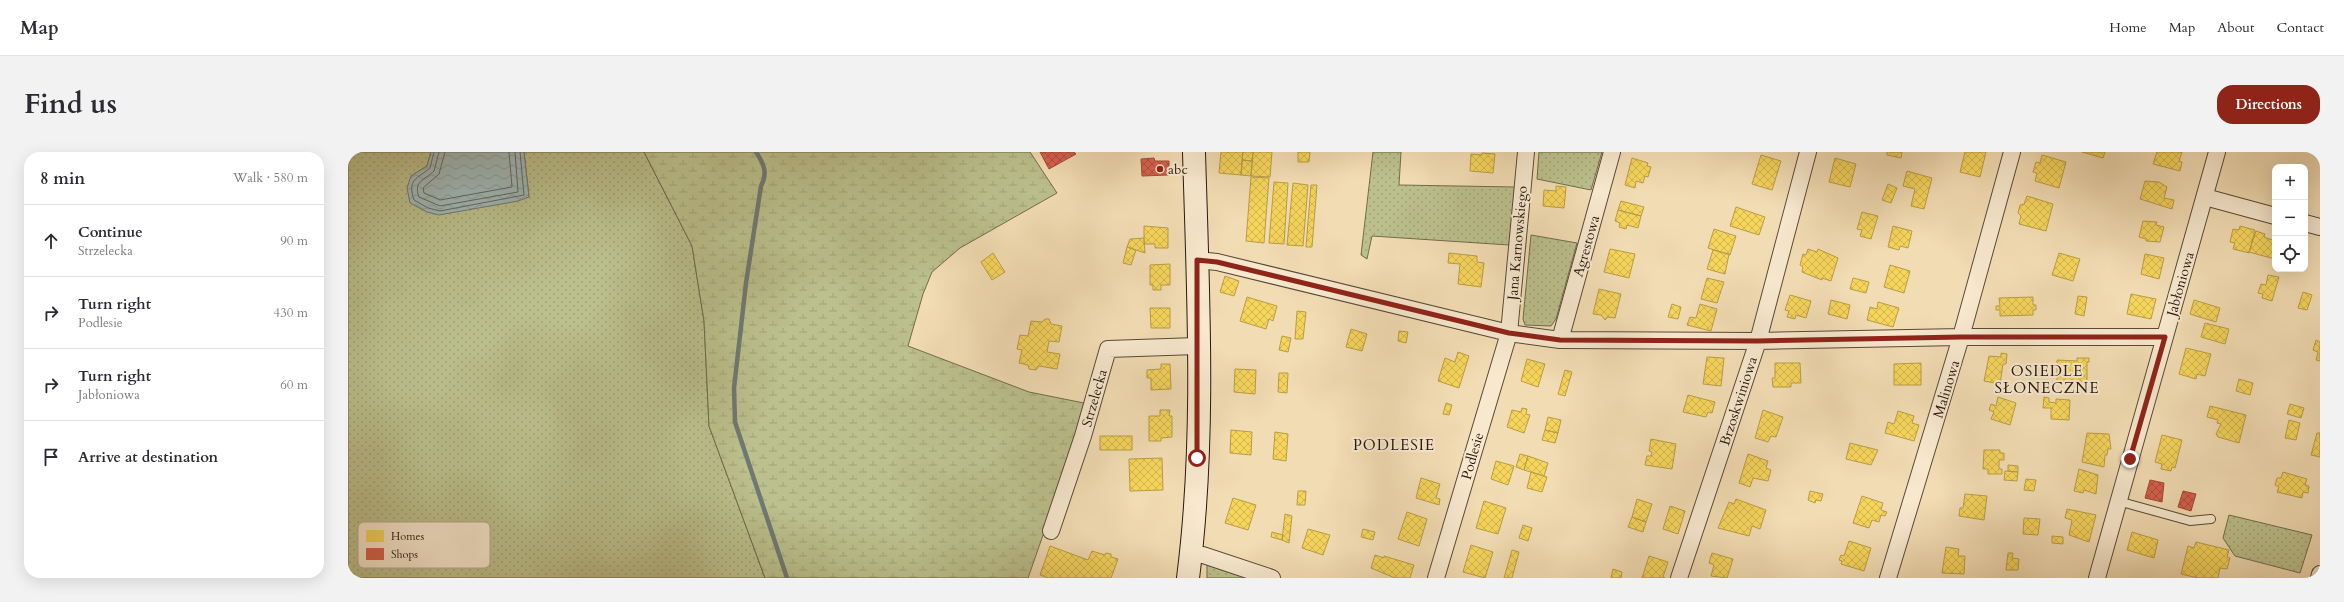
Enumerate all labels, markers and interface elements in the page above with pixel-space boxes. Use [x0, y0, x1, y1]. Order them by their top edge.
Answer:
text: Map [20, 15, 59, 41]
text: Home [2109, 18, 2147, 37]
text: Map [2169, 18, 2195, 37]
text: About [2217, 18, 2254, 37]
text: Contact [2276, 18, 2324, 37]
text: Find us [24, 85, 117, 123]
button: Directions [2217, 85, 2320, 124]
place label: abc [1168, 160, 1188, 179]
marker: abc [1155, 164, 1165, 174]
map controls [2272, 164, 2308, 272]
button: + [2272, 164, 2308, 200]
text: 8 min [40, 167, 85, 190]
text: Walk · 580 m [233, 169, 308, 187]
street label: Jana Karnowskiego [1503, 185, 1532, 303]
button: − [2272, 200, 2308, 236]
street label: Agrestowa [1569, 213, 1604, 279]
text: Continue [78, 222, 143, 242]
icon: ahead [40, 230, 62, 252]
text: 90 m [280, 232, 308, 250]
button: locate [2272, 236, 2308, 272]
text: Strzelecka [78, 242, 133, 260]
street label: Jabłoniowa [2162, 250, 2199, 321]
text: Turn right [78, 294, 151, 314]
icon: right [40, 302, 62, 324]
text: 430 m [274, 304, 308, 322]
text: Podlesie [78, 314, 123, 332]
street label: Brzoskwiniowa [1715, 354, 1762, 448]
street label: Malinowa [1929, 358, 1964, 420]
district label: OSIEDLE SŁONECZNE [1995, 361, 2099, 398]
text: Turn right [78, 366, 151, 386]
street label: Strzelecka [1077, 367, 1112, 429]
icon: right [40, 374, 62, 396]
text: 60 m [280, 376, 308, 394]
text: Jabłoniowa [78, 386, 140, 404]
street label: Podlesie [1457, 430, 1488, 482]
district label: PODLESIE [1353, 435, 1435, 455]
icon: arrive [40, 446, 62, 468]
text: Arrive at destination [78, 447, 218, 467]
route start [1188, 449, 1206, 467]
route end [2121, 450, 2139, 468]
legend [358, 522, 490, 568]
text: Homes [391, 529, 424, 544]
text: Shops [391, 547, 418, 562]

